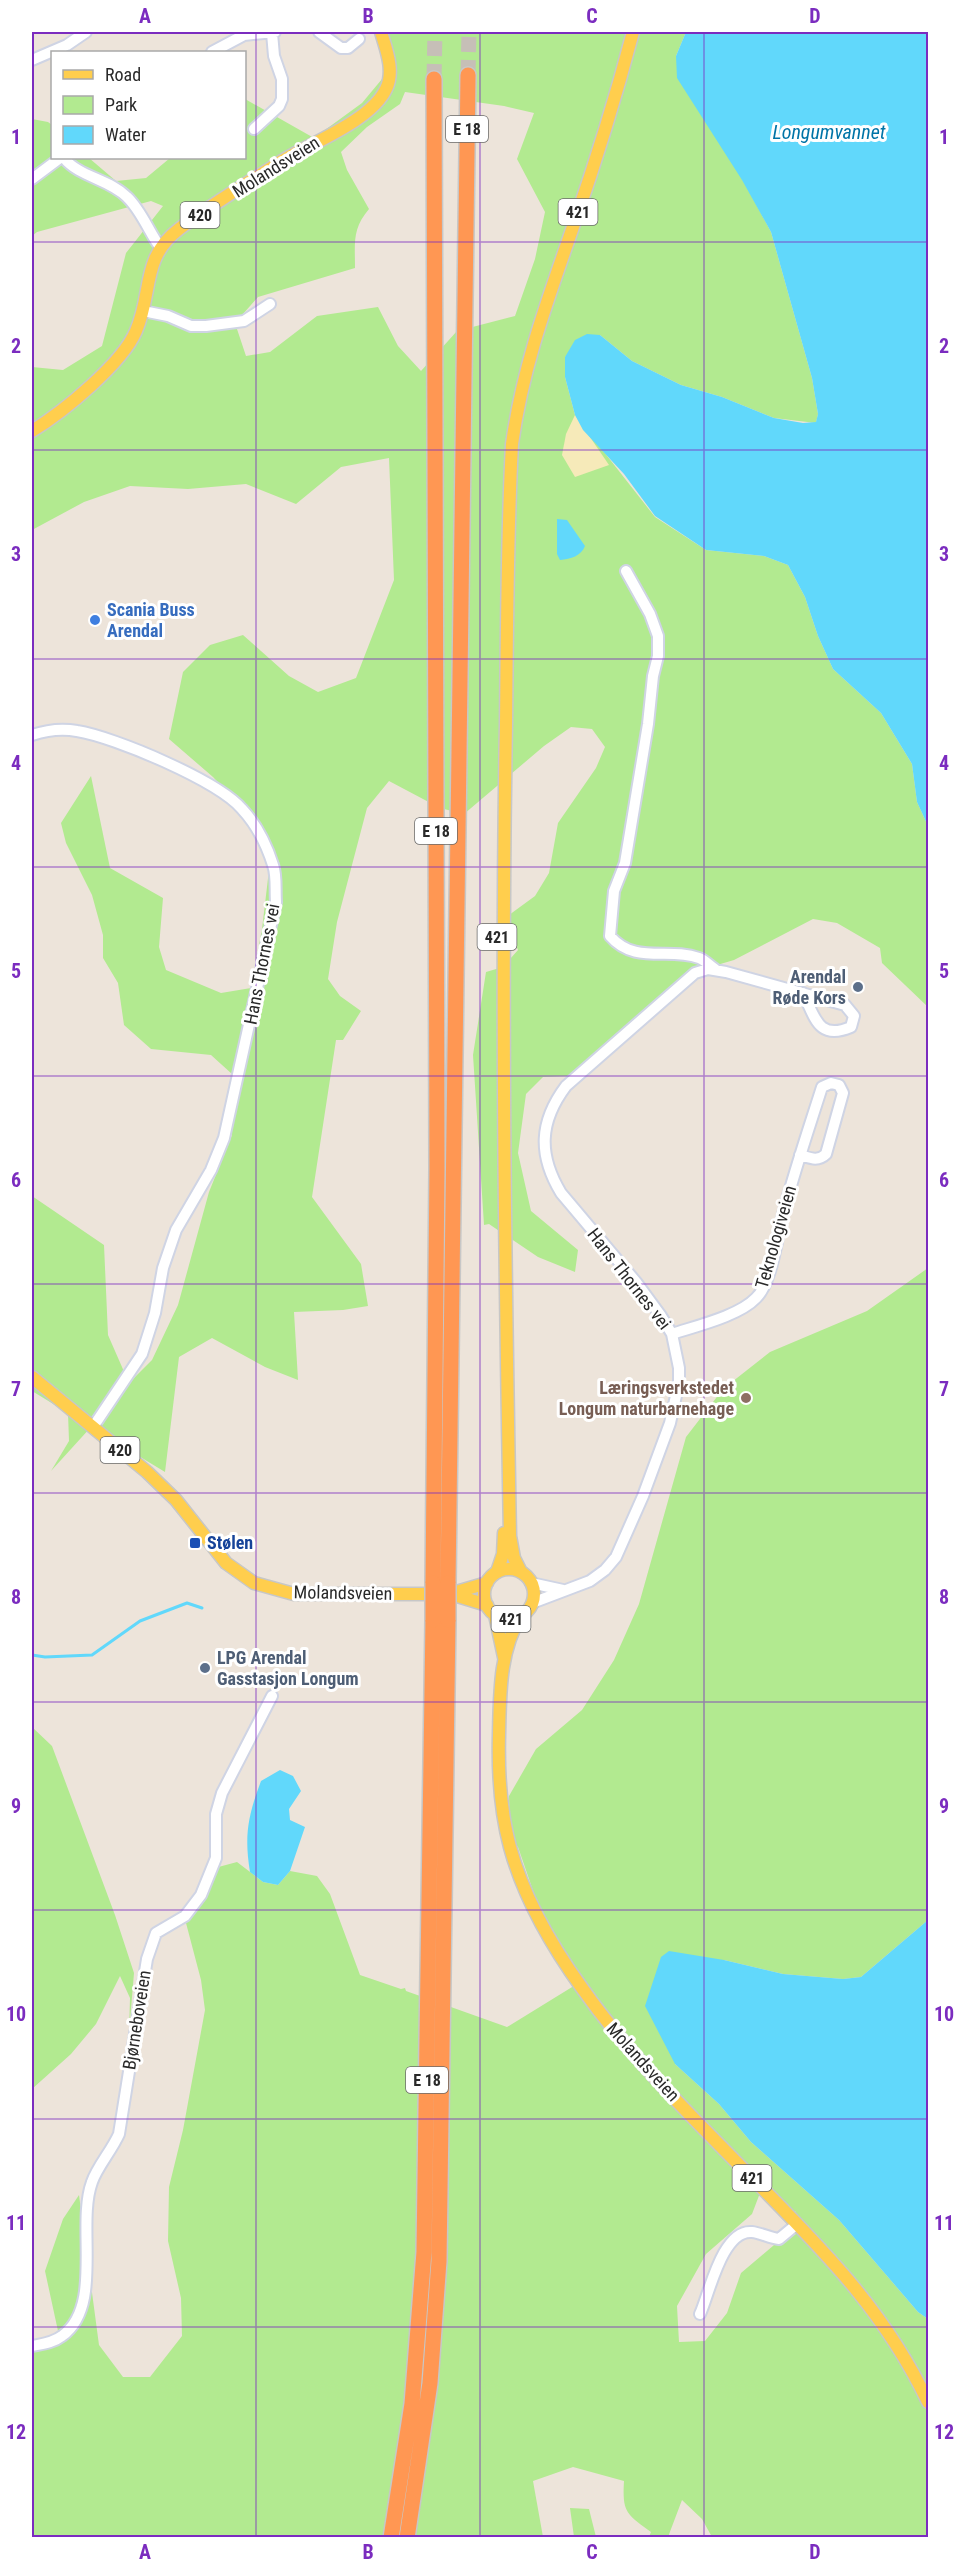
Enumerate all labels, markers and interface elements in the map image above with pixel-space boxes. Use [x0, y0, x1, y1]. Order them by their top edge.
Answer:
text: A [139, 4, 151, 28]
text: B [362, 4, 374, 28]
text: C [586, 4, 598, 28]
text: D [809, 4, 821, 28]
legend [51, 51, 246, 159]
text: Road [105, 64, 141, 85]
text: Park [105, 94, 137, 115]
road number: E 18 [446, 116, 488, 142]
water label: Longumvannet [773, 120, 886, 144]
text: Water [105, 124, 147, 145]
text: 1 [11, 125, 21, 149]
text: 1 [939, 125, 949, 149]
street label: Molandsveien [228, 132, 323, 202]
road number: 421 [558, 199, 598, 225]
road number: 420 [180, 202, 220, 228]
text: 2 [11, 334, 21, 358]
text: 2 [939, 334, 949, 358]
text: 3 [11, 542, 21, 566]
text: 3 [939, 542, 949, 566]
place label: Scania Buss Arendal [107, 599, 195, 641]
marker: Scania Buss Arendal [88, 613, 102, 627]
text: 4 [11, 751, 21, 775]
text: 4 [939, 751, 949, 775]
road number: E 18 [415, 818, 457, 844]
street label: Hans Thornes vei [239, 902, 284, 1026]
road number: 421 [478, 924, 516, 950]
text: 5 [11, 959, 21, 983]
text: 5 [939, 959, 949, 983]
place label: Arendal Røde Kors [773, 966, 846, 1008]
marker: Arendal Røde Kors [851, 980, 865, 994]
text: 6 [11, 1168, 21, 1192]
text: 6 [939, 1168, 949, 1192]
street label: Teknologiveien [751, 1183, 800, 1291]
street label: Hans Thornes vei [583, 1224, 675, 1334]
text: 7 [11, 1377, 21, 1401]
place label: Læringsverkstedet Longum naturbarnehage [559, 1377, 734, 1419]
text: 7 [939, 1377, 949, 1401]
marker: Læringsverkstedet Longum naturbarnehage [739, 1391, 753, 1405]
road number: 420 [100, 1437, 140, 1463]
place label: Stølen [207, 1532, 253, 1553]
marker: Stølen [188, 1536, 202, 1550]
street label: Molandsveien [294, 1581, 392, 1604]
text: 8 [11, 1585, 21, 1609]
text: 8 [939, 1585, 949, 1609]
road number: 421 [492, 1606, 530, 1632]
place label: LPG Arendal Gasstasjon Longum [217, 1647, 359, 1689]
marker: LPG Arendal Gasstasjon Longum [198, 1661, 212, 1675]
text: 9 [11, 1794, 21, 1818]
text: 9 [939, 1794, 949, 1818]
street label: Bjørneboveien [118, 1969, 155, 2071]
text: 10 [6, 2002, 26, 2026]
text: 10 [934, 2002, 954, 2026]
street label: Molandsveien [603, 2018, 684, 2105]
road number: E 18 [406, 2067, 448, 2093]
road number: 421 [732, 2165, 771, 2191]
text: 11 [6, 2211, 26, 2235]
text: 11 [934, 2211, 954, 2235]
text: 12 [6, 2420, 26, 2444]
text: 12 [934, 2420, 954, 2444]
text: A [139, 2540, 151, 2564]
text: B [362, 2540, 374, 2564]
text: C [586, 2540, 598, 2564]
text: D [809, 2540, 821, 2564]

